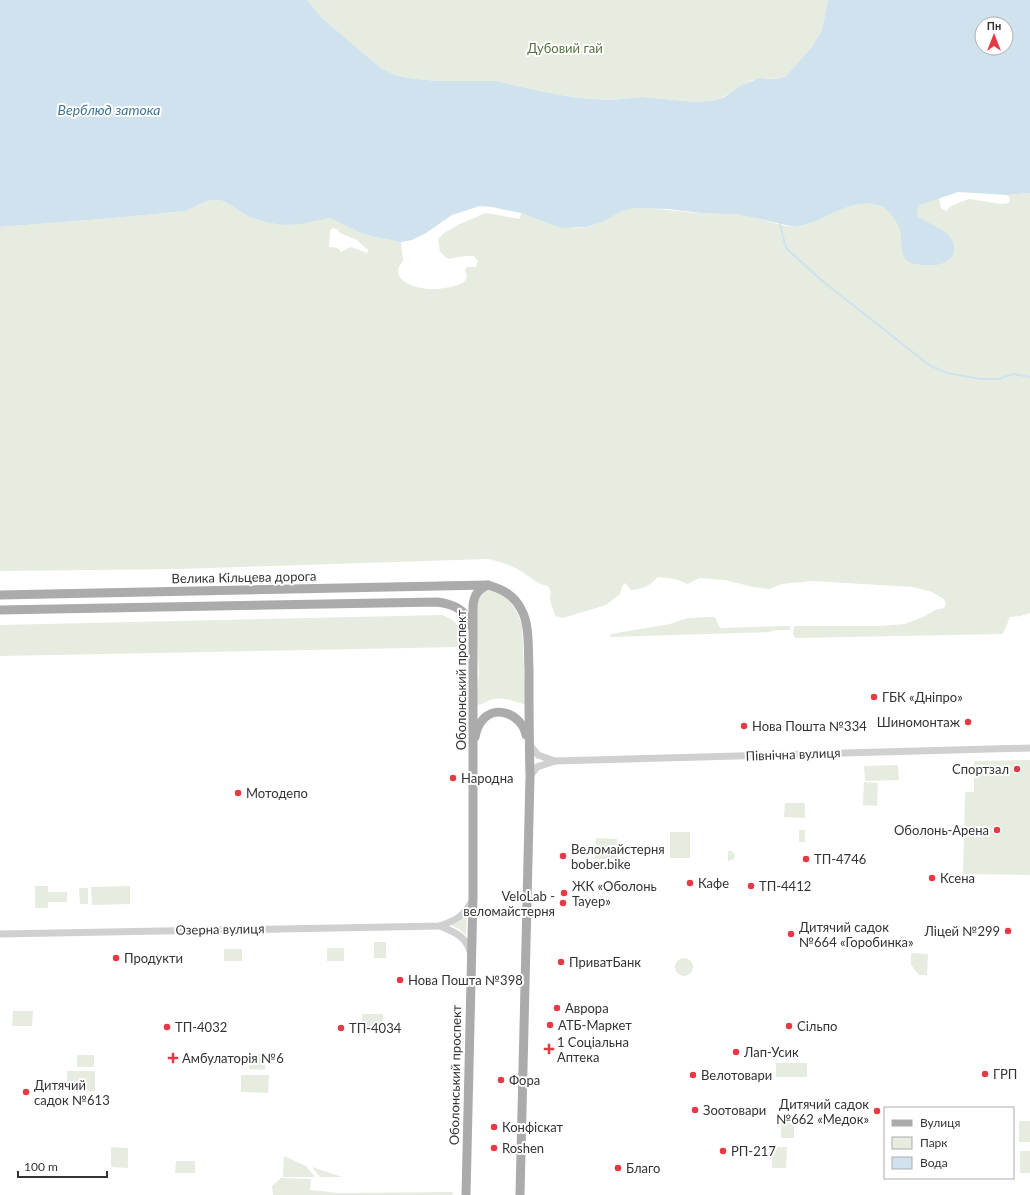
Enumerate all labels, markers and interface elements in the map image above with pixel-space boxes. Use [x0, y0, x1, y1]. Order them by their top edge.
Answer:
north arrow [974, 16, 1014, 56]
text: Пн [987, 19, 1001, 32]
park label: Дубовий гай [527, 40, 603, 56]
water label: Верблюд затока [58, 101, 160, 118]
street label: Велика Кільцева дорога [171, 568, 317, 586]
street label: Оболонський проспект [453, 609, 469, 750]
place label: ГБК «Дніпро» [882, 689, 963, 705]
marker: ГБК «Дніпро» [869, 692, 879, 702]
place label: Шиномонтаж [877, 714, 961, 730]
marker: Шиномонтаж [963, 717, 973, 727]
place label: Нова Пошта №334 [752, 718, 867, 734]
marker: Нова Пошта №334 [739, 721, 749, 731]
street label: Північна вулиця [745, 744, 841, 764]
place label: Спортзал [952, 761, 1009, 777]
marker: Спортзал [1012, 764, 1022, 774]
place label: Народна [461, 770, 513, 786]
marker: Народна [448, 773, 458, 783]
place label: Мотодепо [246, 785, 308, 801]
marker: Мотодепо [233, 788, 243, 798]
place label: Оболонь-Арена [894, 822, 989, 838]
marker: Оболонь-Арена [992, 825, 1002, 835]
place label: Веломайстерня bober.bike [571, 841, 665, 872]
marker: Веломайстерня bober.bike [558, 851, 568, 861]
place label: ТП-4746 [814, 851, 866, 867]
marker: ТП-4746 [801, 854, 811, 864]
place label: Ксена [940, 870, 975, 886]
marker: Ксена [927, 873, 937, 883]
place label: Кафе [698, 875, 729, 891]
place label: ЖК «Оболонь Тауер» [572, 878, 657, 909]
marker: Кафе [685, 878, 695, 888]
place label: ТП-4412 [759, 878, 811, 894]
marker: ТП-4412 [746, 881, 756, 891]
place label: VeloLab - веломайстерня [463, 888, 555, 919]
marker: ЖК «Оболонь Тауер» [559, 888, 569, 898]
marker: VeloLab - веломайстерня [558, 898, 568, 908]
place label: Дитячий садок №664 «Горобинка» [799, 919, 914, 950]
street label: Озерна вулиця [175, 920, 265, 938]
place label: Ліцей №299 [923, 923, 1000, 939]
marker: Ліцей №299 [1003, 926, 1013, 936]
marker: Дитячий садок №664 «Горобинка» [786, 929, 796, 939]
place label: Продукти [124, 950, 183, 966]
marker: Продукти [111, 953, 121, 963]
place label: ПриватБанк [569, 954, 641, 970]
marker: ПриватБанк [556, 957, 566, 967]
place label: Нова Пошта №398 [408, 972, 523, 988]
marker: Нова Пошта №398 [395, 975, 405, 985]
place label: Аврора [565, 1000, 609, 1016]
marker: Аврора [552, 1003, 562, 1013]
street label: Оболонський проспект [446, 1004, 464, 1145]
place label: АТБ-Маркет [558, 1017, 632, 1033]
place label: Сільпо [797, 1018, 837, 1034]
place label: ТП-4032 [175, 1019, 227, 1035]
place label: ТП-4034 [349, 1020, 402, 1036]
marker: АТБ-Маркет [545, 1020, 555, 1030]
marker: Сільпо [784, 1021, 794, 1031]
marker: ТП-4032 [162, 1022, 172, 1032]
marker: ТП-4034 [336, 1023, 346, 1033]
place label: 1 Соціальна Аптека [557, 1034, 629, 1065]
marker: 1 Соціальна Аптека [544, 1044, 554, 1054]
place label: Лап-Усик [743, 1044, 799, 1060]
marker: Лап-Усик [731, 1047, 741, 1057]
place label: Амбулаторія №6 [182, 1050, 284, 1066]
marker: Амбулаторія №6 [167, 1052, 179, 1064]
place label: ГРП [993, 1066, 1017, 1082]
place label: Велотовари [701, 1067, 772, 1083]
marker: ГРП [980, 1069, 990, 1079]
marker: Велотовари [688, 1070, 698, 1080]
place label: Фора [509, 1072, 540, 1088]
marker: Фора [496, 1075, 506, 1085]
place label: Дитячий садок №613 [34, 1077, 110, 1108]
marker: Дитячий садок №613 [21, 1087, 31, 1097]
place label: Дитячий садок №662 «Медок» [776, 1096, 869, 1127]
place label: Зоотовари [703, 1102, 766, 1118]
marker: Зоотовари [690, 1105, 700, 1115]
marker: Дитячий садок №662 «Медок» [872, 1106, 882, 1116]
legend [884, 1107, 1014, 1179]
text: Вулиця [920, 1115, 960, 1130]
place label: Конфіскат [502, 1119, 563, 1135]
marker: Конфіскат [489, 1122, 499, 1132]
text: Парк [920, 1135, 948, 1150]
place label: Roshen [502, 1140, 544, 1156]
marker: Roshen [489, 1143, 499, 1153]
place label: РП-217 [731, 1143, 776, 1159]
marker: РП-217 [718, 1146, 728, 1156]
scale bar [18, 1153, 107, 1179]
text: Вода [920, 1155, 948, 1170]
text: 100 m [24, 1159, 58, 1174]
place label: Благо [626, 1160, 660, 1176]
marker: Благо [613, 1163, 623, 1173]

